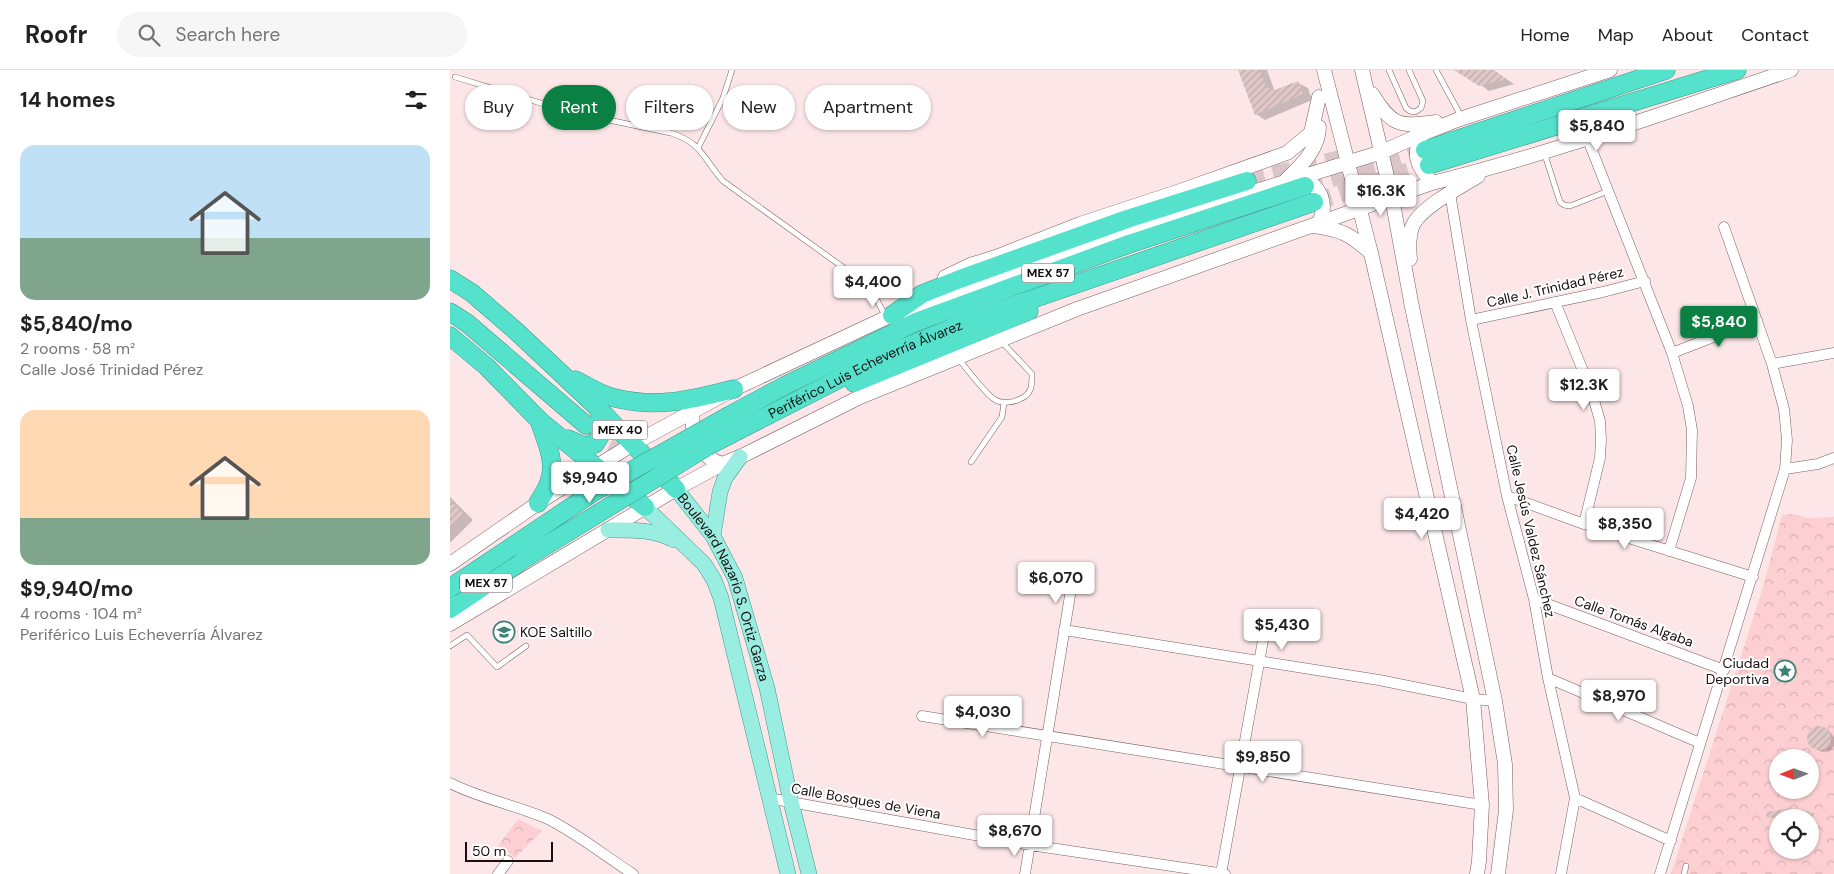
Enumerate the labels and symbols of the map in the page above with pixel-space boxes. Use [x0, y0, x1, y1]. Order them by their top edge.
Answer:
pin: $5,840 [1556, 109, 1638, 152]
pin: $16.3K [1340, 174, 1422, 217]
street label: Calle J. Trinidad Pérez [1485, 263, 1625, 311]
road number: MEX 57 [1022, 264, 1074, 282]
pin: $4,400 [832, 266, 914, 308]
pin: $5,840 [1678, 306, 1760, 348]
street label: Periférico Luis Echeverría Álvarez [765, 316, 965, 423]
pin: $12.3K [1543, 368, 1625, 411]
road number: MEX 40 [592, 420, 648, 440]
street label: Calle Jesús Valdez Sánchez [1502, 443, 1560, 619]
pin: $9,940 [549, 462, 631, 504]
street label: Boulevard Nazario S. Ortiz Garza [674, 489, 774, 683]
pin: $4,420 [1381, 498, 1463, 540]
pin: $8,350 [1584, 508, 1666, 550]
pin: $6,070 [1015, 562, 1097, 604]
road number: MEX 57 [460, 573, 512, 592]
street label: Calle Tomás Algaba [1572, 591, 1696, 651]
pin: $5,430 [1241, 608, 1323, 651]
school or university icon: KOE Saltillo [492, 620, 516, 644]
place label: KOE Saltillo [520, 623, 592, 641]
place label: Ciudad Deportiva [1706, 654, 1769, 688]
place icon: Ciudad Deportiva [1773, 659, 1797, 683]
pin: $8,970 [1578, 680, 1660, 722]
pin: $4,030 [942, 696, 1024, 738]
pin: $9,850 [1222, 740, 1304, 783]
north arrow [1769, 749, 1819, 799]
street label: Calle Bosques de Viena [790, 779, 942, 823]
pin: $8,670 [974, 814, 1056, 857]
scale bar [465, 839, 552, 862]

